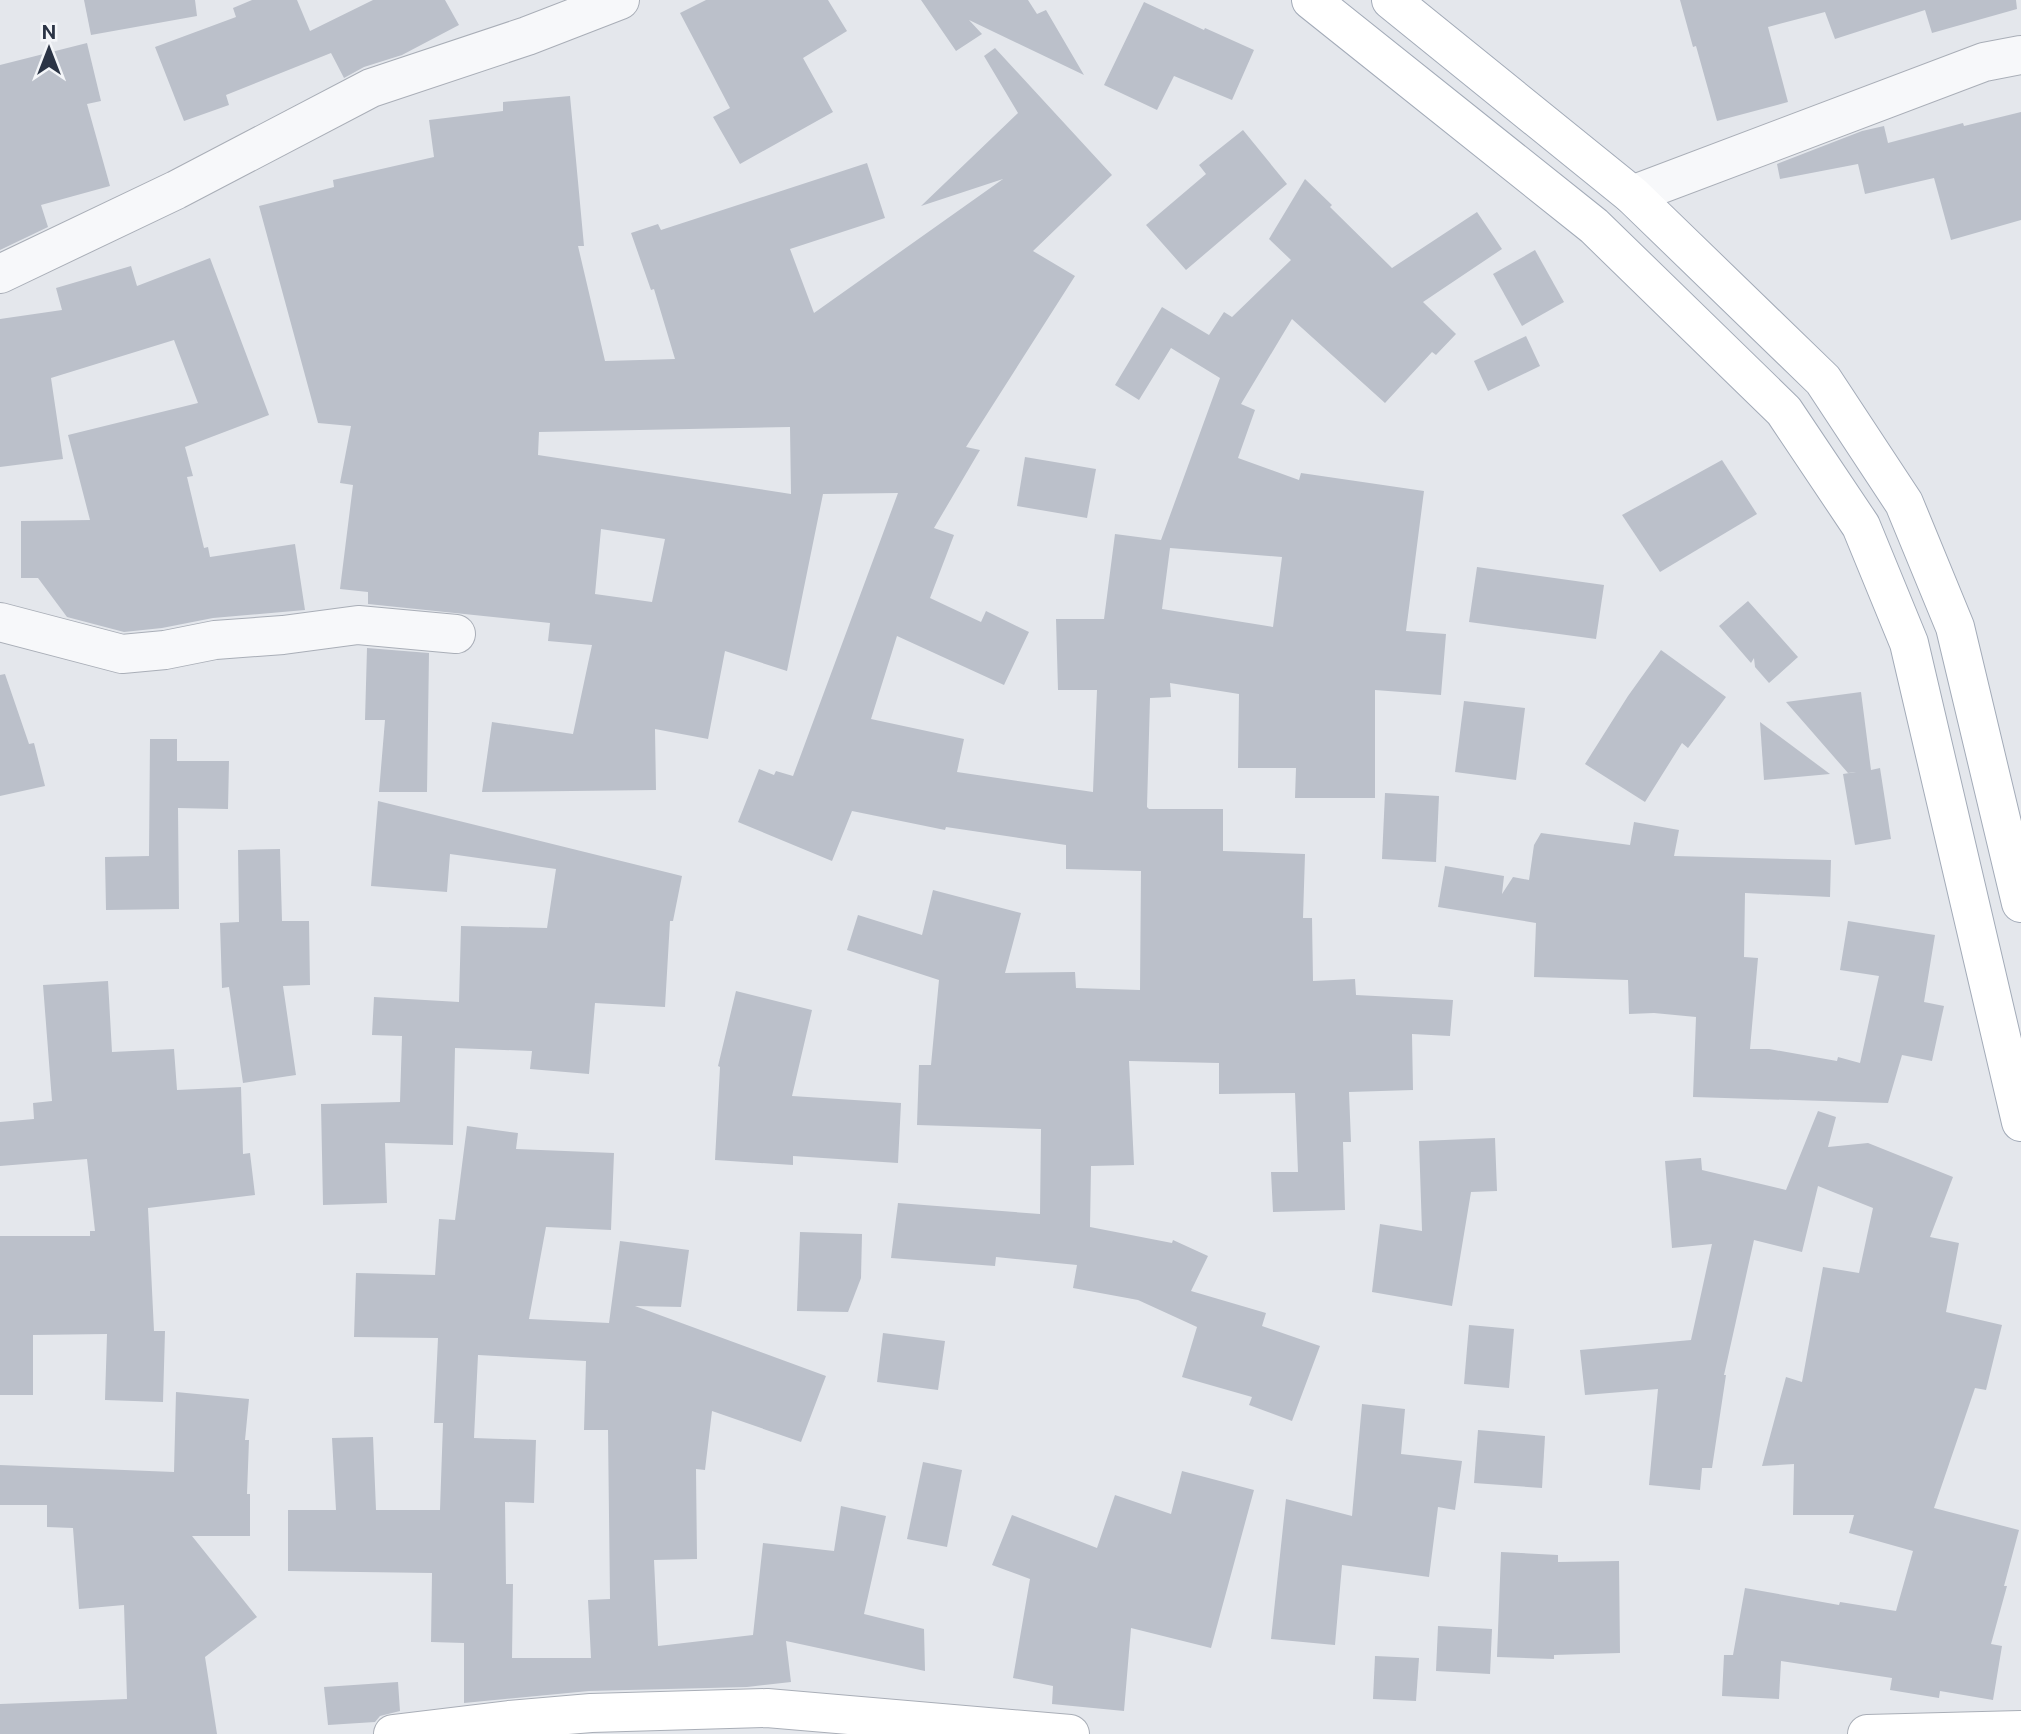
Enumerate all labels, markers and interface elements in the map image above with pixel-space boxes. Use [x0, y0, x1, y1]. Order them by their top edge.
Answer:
north arrow [14, 14, 84, 84]
text: N [42, 21, 56, 43]

